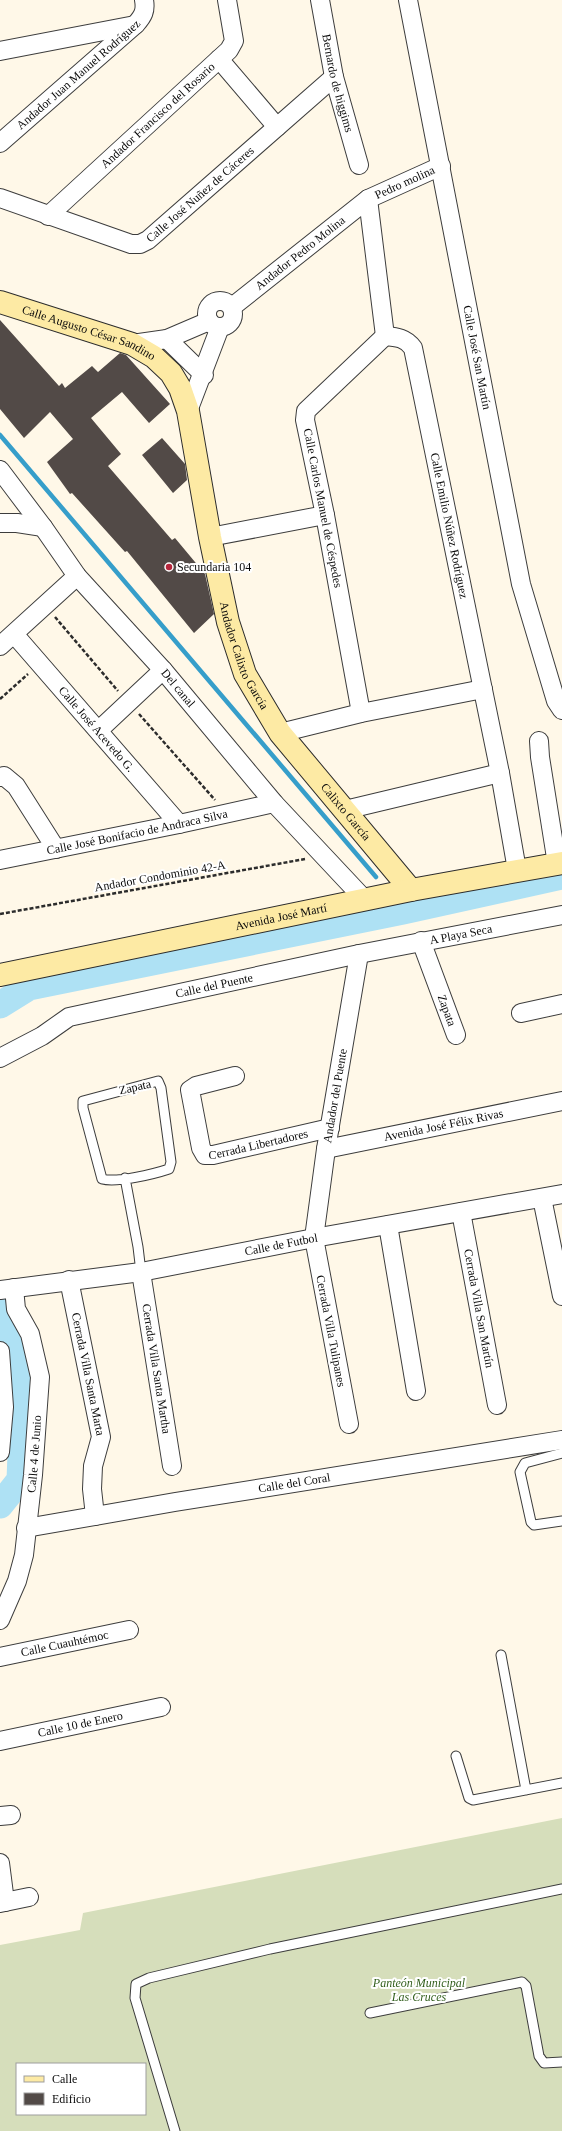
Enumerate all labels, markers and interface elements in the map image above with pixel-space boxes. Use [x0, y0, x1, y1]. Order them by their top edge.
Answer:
street label: Andador Juan Manuel Rodríguez [14, 17, 143, 132]
street label: Bernardo de higgims [319, 33, 356, 134]
street label: Andador Francisco del Rosario [98, 60, 218, 171]
street label: Calle José Nuñez de Cáceres [143, 143, 257, 245]
street label: Pedro molina [373, 162, 438, 202]
street label: Andador Pedro Molina [252, 213, 348, 293]
street label: Calle Augusto César Sandino [20, 302, 158, 363]
street label: Calle José San Martín [460, 304, 494, 411]
street label: Calle Carlos Manuel de Céspedes [301, 427, 345, 589]
street label: Calle Emilio Núñez Rodríguez [428, 452, 471, 600]
place label: Secundaria 104 [177, 560, 251, 574]
marker: Secundaria 104 [164, 562, 174, 572]
street label: Andador Calixto García [217, 600, 272, 712]
street label: Del canal [158, 666, 199, 711]
street label: Calle José Acevedo G. [56, 684, 138, 775]
street label: Calixto García [318, 780, 374, 844]
street label: Calle José Bonifacio de Andraca Silva [45, 806, 230, 857]
street label: Andador Condominio 42-A [93, 858, 227, 894]
street label: Avenida José Martí [234, 900, 329, 933]
street label: A Playa Seca [429, 921, 494, 947]
street label: Calle del Puente [174, 970, 254, 1001]
street label: Zapata [435, 993, 459, 1029]
street label: Andador del Puente [320, 1048, 350, 1144]
street label: Zapata [118, 1076, 153, 1097]
street label: Avenida José Félix Rivas [383, 1106, 505, 1144]
street label: Cerrada Libertadores [209, 1126, 310, 1162]
street label: Calle de Futbol [243, 1230, 319, 1258]
street label: Cerrada Villa San Martín [461, 1248, 497, 1369]
street label: Cerrada Villa Tulipanes [313, 1274, 349, 1388]
street label: Cerrada Villa Santa Martha [139, 1303, 174, 1435]
street label: Cerrada Villa Santa Marta [69, 1311, 108, 1438]
street label: Calle 4 de Junio [24, 1415, 44, 1493]
street label: Calle del Coral [257, 1470, 332, 1496]
street label: Calle Cuauhtémoc [20, 1628, 110, 1659]
street label: Calle 10 de Enero [37, 1708, 124, 1740]
park label: Panteón Municipal Las Cruces [372, 1976, 466, 2004]
legend [16, 2063, 146, 2115]
text: Calle [52, 2072, 77, 2086]
text: Edificio [52, 2092, 91, 2106]

